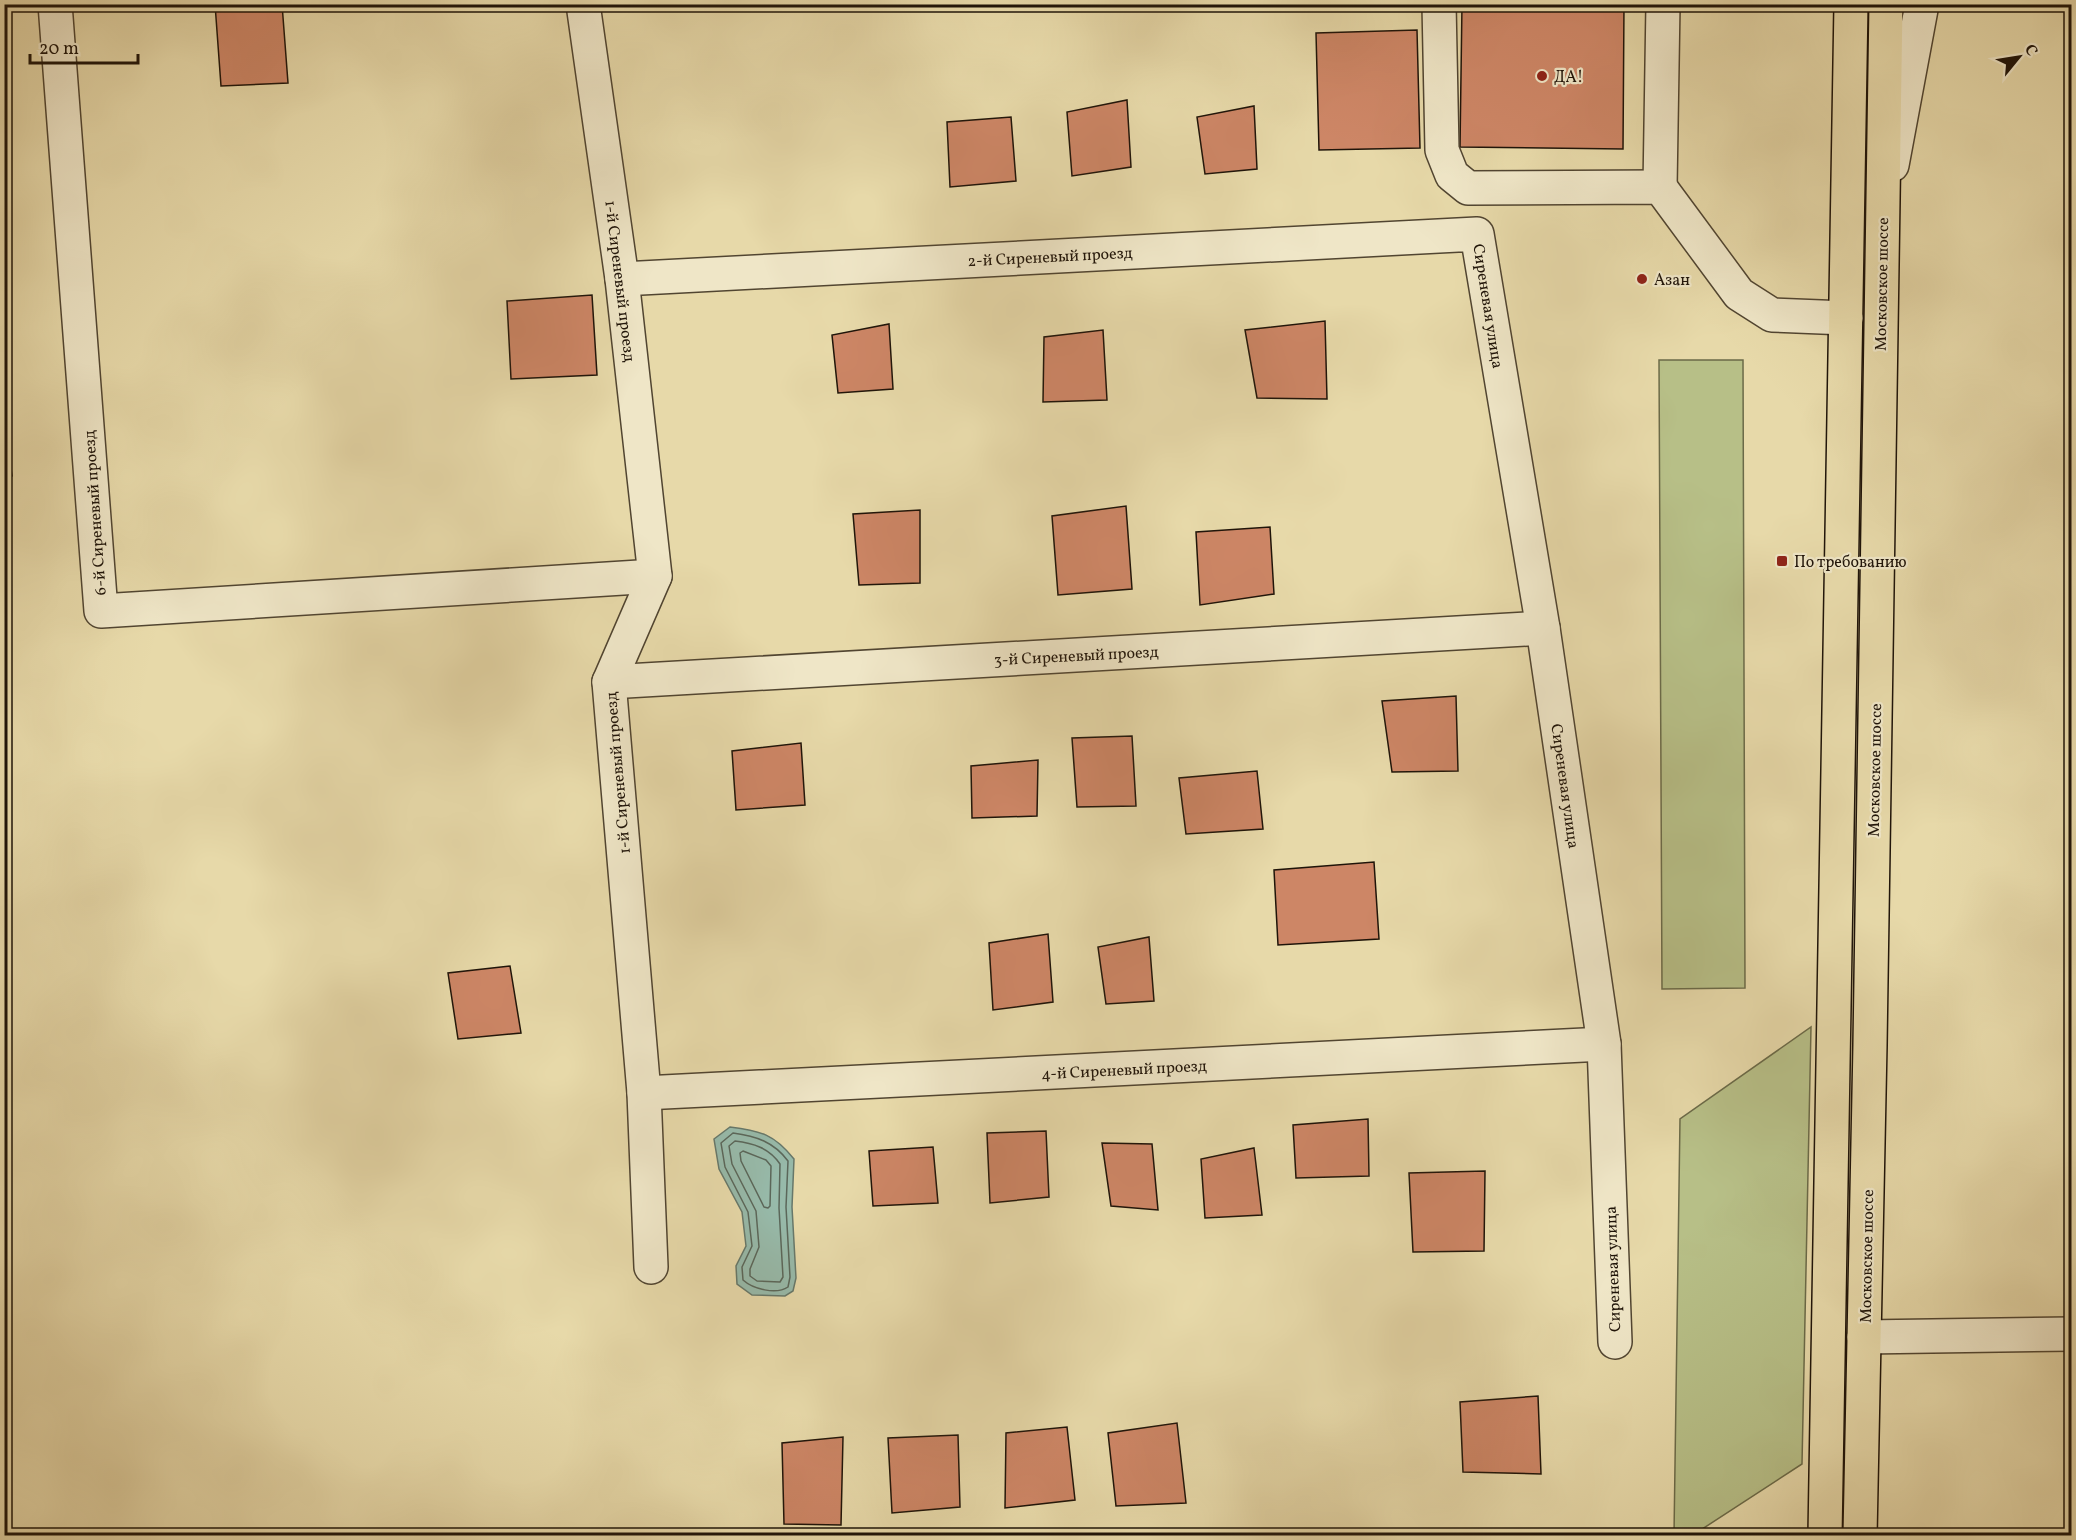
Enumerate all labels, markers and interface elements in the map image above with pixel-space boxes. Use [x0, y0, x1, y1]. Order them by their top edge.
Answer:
scale bar [30, 27, 138, 65]
north arrow [1989, 27, 2049, 87]
text: 20 m [39, 37, 79, 62]
text: С [2018, 41, 2042, 60]
place label: ДА! [1554, 67, 1583, 89]
marker: ДА! [1535, 69, 1549, 83]
street label: 1-й Сиреневый проезд [598, 199, 640, 363]
street label: Московское шоссе [1871, 217, 1895, 351]
street label: Сиреневая улица [1466, 242, 1508, 370]
street label: 2-й Сиреневый проезд [967, 243, 1133, 273]
place label: Азан [1654, 270, 1690, 292]
marker: Азан [1635, 272, 1649, 286]
street label: 6-й Сиреневый проезд [79, 430, 113, 596]
place label: По требованию [1794, 552, 1907, 574]
marker: По требованию [1775, 554, 1789, 568]
street label: 3-й Сиреневый проезд [993, 642, 1159, 672]
street label: 1-й Сиреневый проезд [601, 691, 637, 855]
street label: Московское шоссе [1864, 703, 1888, 837]
street label: Сиреневая улица [1544, 722, 1584, 850]
street label: 4-й Сиреневый проезд [1041, 1056, 1207, 1086]
street label: Московское шоссе [1856, 1189, 1880, 1323]
street label: Сиреневая улица [1601, 1206, 1627, 1332]

